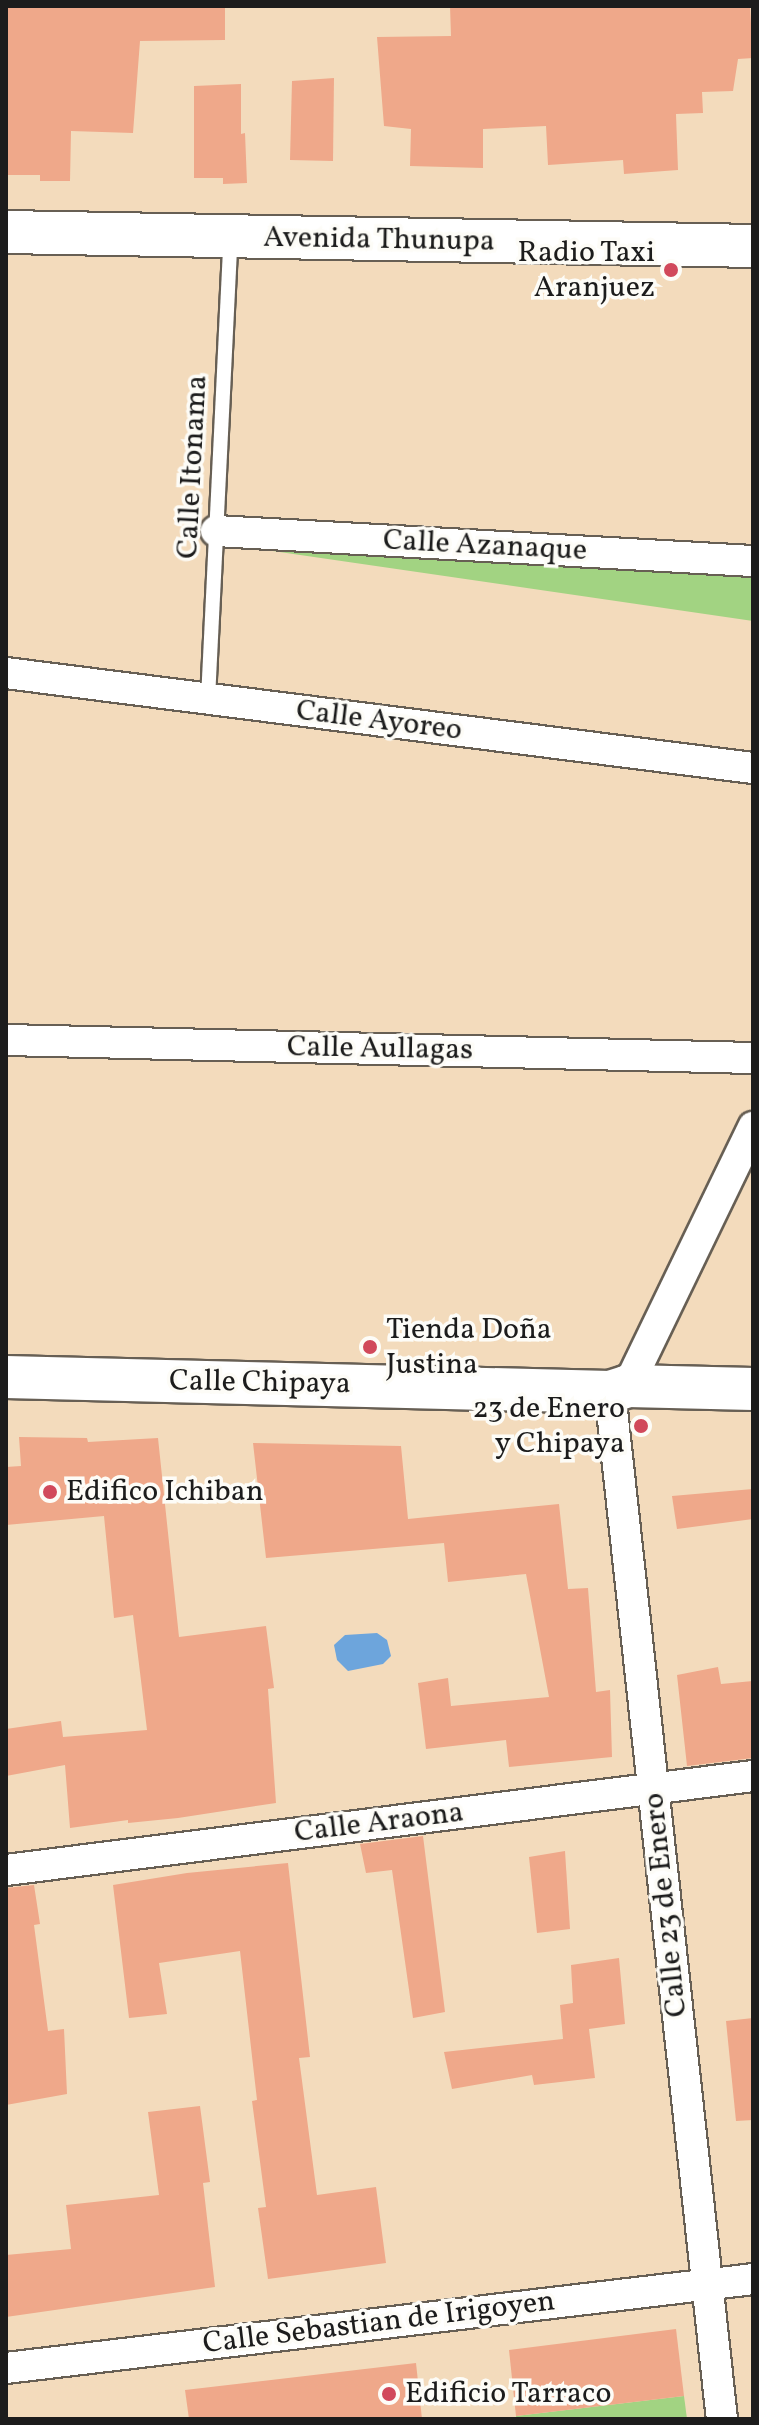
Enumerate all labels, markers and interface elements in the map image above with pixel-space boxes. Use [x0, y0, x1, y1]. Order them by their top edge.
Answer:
street label: Avenida Thunupa [262, 220, 496, 260]
place label: Radio Taxi Aranjuez [517, 235, 655, 306]
marker: Radio Taxi Aranjuez [662, 261, 680, 279]
street label: Calle Itonama [170, 374, 216, 560]
street label: Calle Azanaque [382, 523, 588, 569]
street label: Calle Ayoreo [294, 693, 464, 749]
street label: Calle Aullagas [287, 1029, 473, 1069]
place label: Tienda Doña Justina [386, 1312, 552, 1382]
marker: Tienda Doña Justina [361, 1338, 379, 1356]
street label: Calle Chipaya [169, 1363, 351, 1403]
place label: 23 de Enero y Chipaya [473, 1391, 625, 1462]
marker: 23 de Enero y Chipaya [632, 1417, 650, 1435]
place label: Edifico Ichiban [66, 1474, 264, 1510]
marker: Edifico Ichiban [41, 1483, 59, 1501]
street label: Calle 23 de Enero [636, 1791, 696, 2019]
street label: Calle Araona [292, 1795, 466, 1851]
street label: Calle Sebastian de Irigoyen [201, 2284, 557, 2362]
place label: Edificio Tarraco [405, 2376, 612, 2412]
marker: Edificio Tarraco [380, 2385, 398, 2403]

